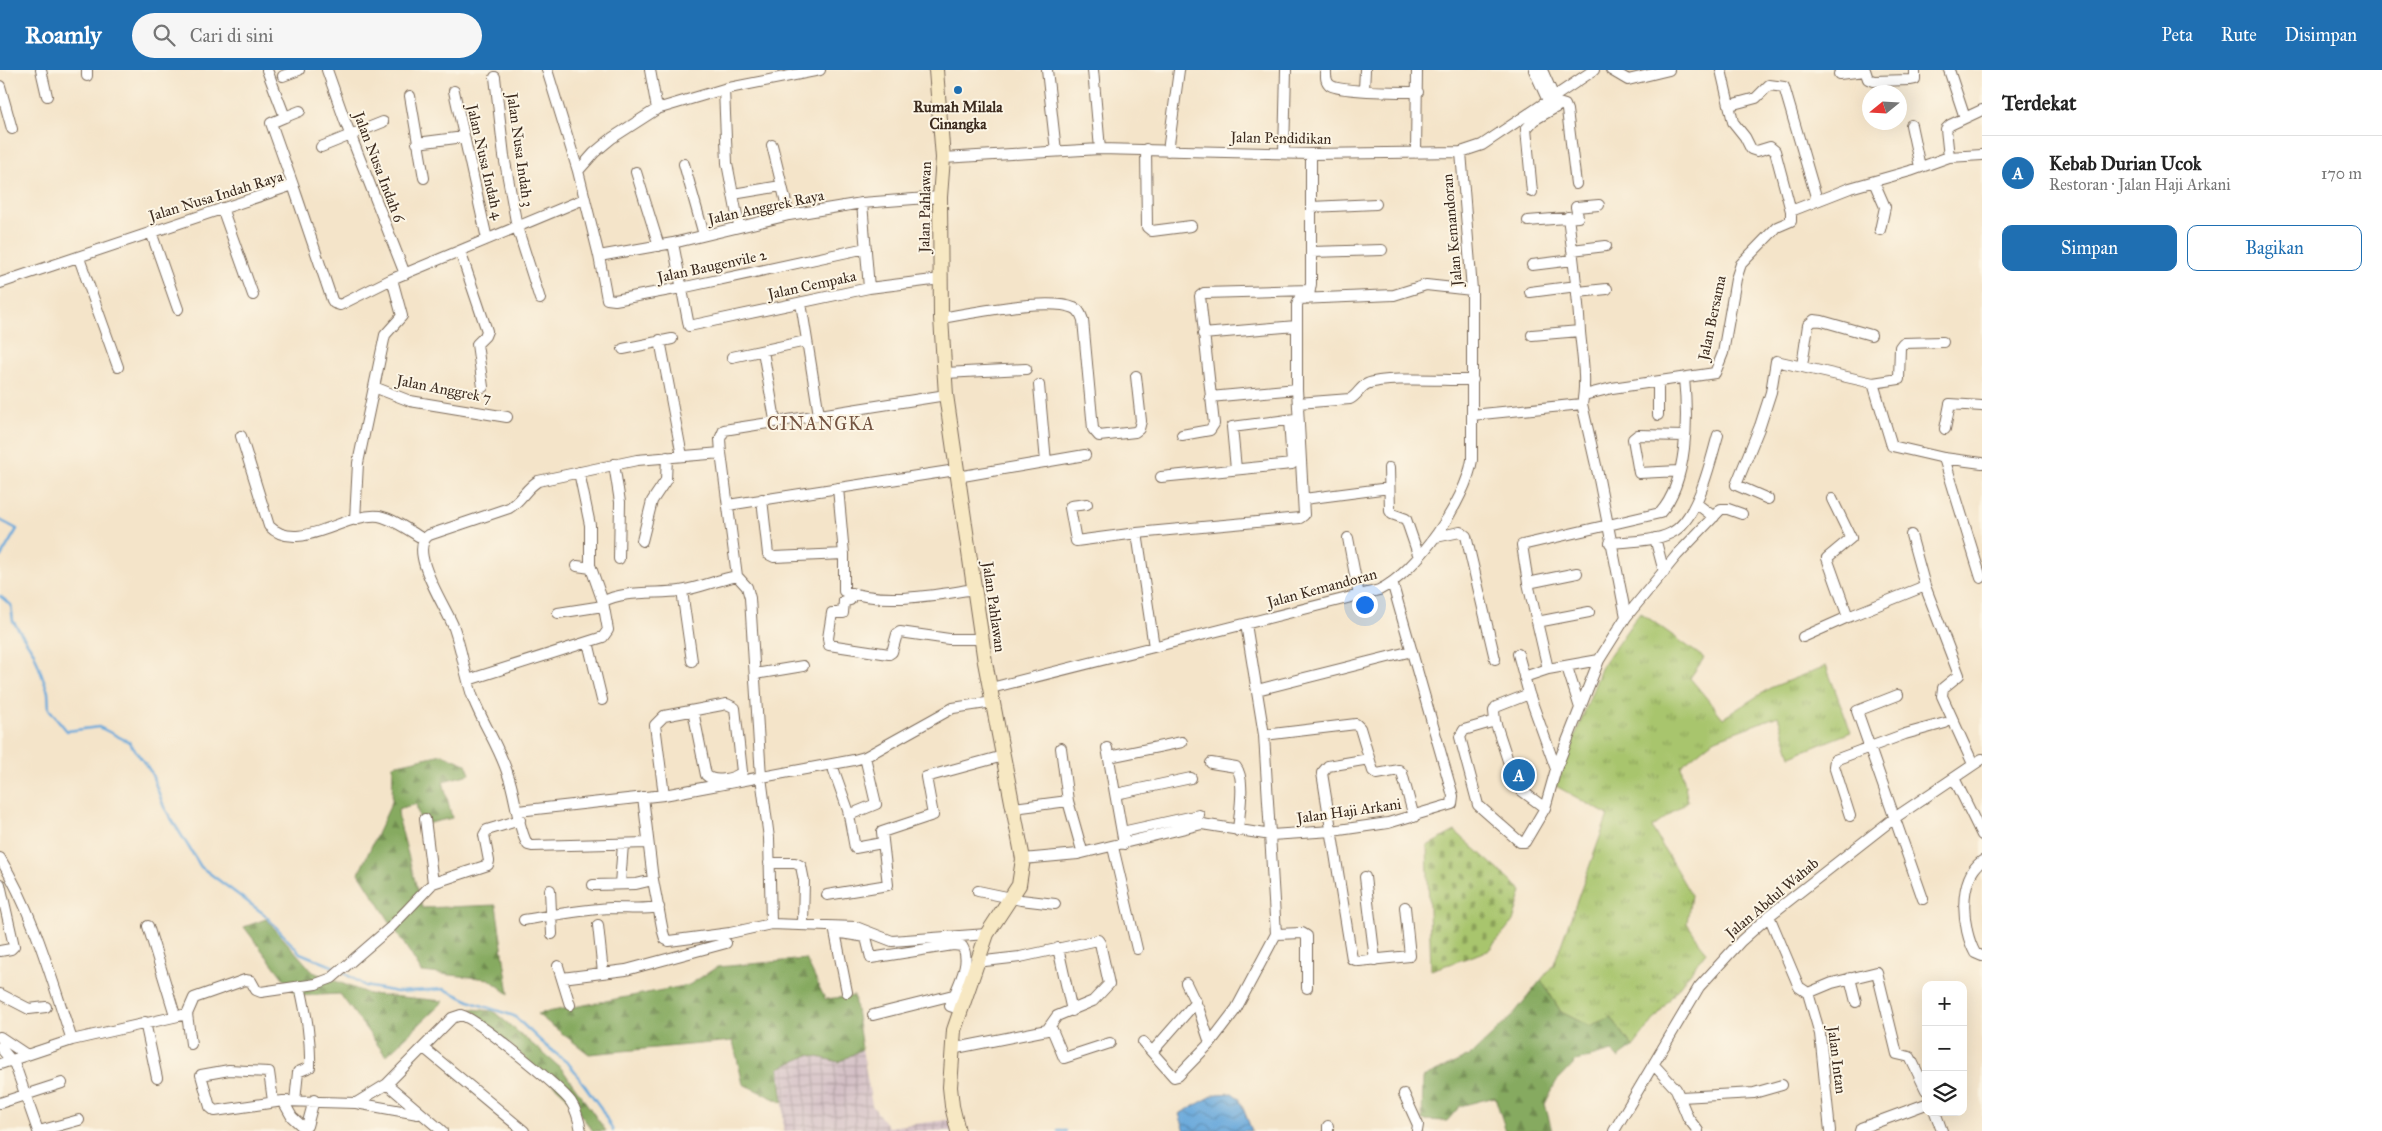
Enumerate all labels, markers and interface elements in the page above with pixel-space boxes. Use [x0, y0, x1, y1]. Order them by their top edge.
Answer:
search box [132, 13, 482, 58]
text: Roamly [25, 20, 102, 50]
icon: search [150, 21, 178, 49]
text: Cari di sini [190, 24, 274, 47]
text: Peta [2162, 24, 2193, 46]
text: Rute [2221, 24, 2257, 46]
text: Disimpan [2285, 24, 2357, 46]
marker: Rumah Milala Cinangka [952, 84, 964, 96]
north arrow [1862, 85, 1907, 130]
street label: Jalan Nusa Indah 3 [502, 90, 537, 208]
text: Terdekat [2002, 90, 2076, 116]
place label: Rumah Milala Cinangka [913, 98, 1003, 134]
street label: Jalan Nusa Indah 4 [462, 101, 507, 222]
street label: Jalan Nusa Indah 6 [348, 107, 409, 226]
street label: Jalan Pendidikan [1228, 128, 1332, 149]
text: Kebab Durian Ucok [2049, 152, 2202, 175]
street label: Jalan Pahlawan [915, 161, 936, 255]
text: A [2013, 164, 2023, 183]
text: 170 m [2321, 164, 2362, 183]
street label: Jalan Nusa Indah Raya [145, 167, 286, 227]
street label: Jalan Kemandoran [1438, 173, 1467, 289]
text: Restoran · Jalan Haji Arkani [2049, 175, 2231, 194]
street label: Jalan Anggrek Raya [705, 186, 826, 229]
button: Simpan [2002, 225, 2177, 271]
button: Bagikan [2187, 225, 2362, 271]
street label: Jalan Baugenvile 2 [654, 245, 769, 288]
street label: Jalan Cempaka [764, 267, 859, 305]
street label: Jalan Bersama [1694, 273, 1731, 364]
street label: Jalan Anggrek 7 [393, 371, 493, 408]
district label: CINANGKA [767, 413, 875, 435]
street label: Jalan Pahlawan [977, 559, 1009, 654]
street label: Jalan Kemandoran [1263, 565, 1379, 613]
your location [1352, 592, 1378, 618]
pin: A [1503, 756, 1535, 794]
street label: Jalan Haji Arkani [1294, 795, 1403, 829]
street label: Jalan Abdul Wahab [1720, 854, 1823, 944]
map controls [1922, 981, 1967, 1116]
button: + [1922, 981, 1967, 1026]
street label: Jalan Intan [1823, 1023, 1850, 1095]
button: − [1922, 1026, 1967, 1071]
button: layers [1922, 1071, 1967, 1116]

